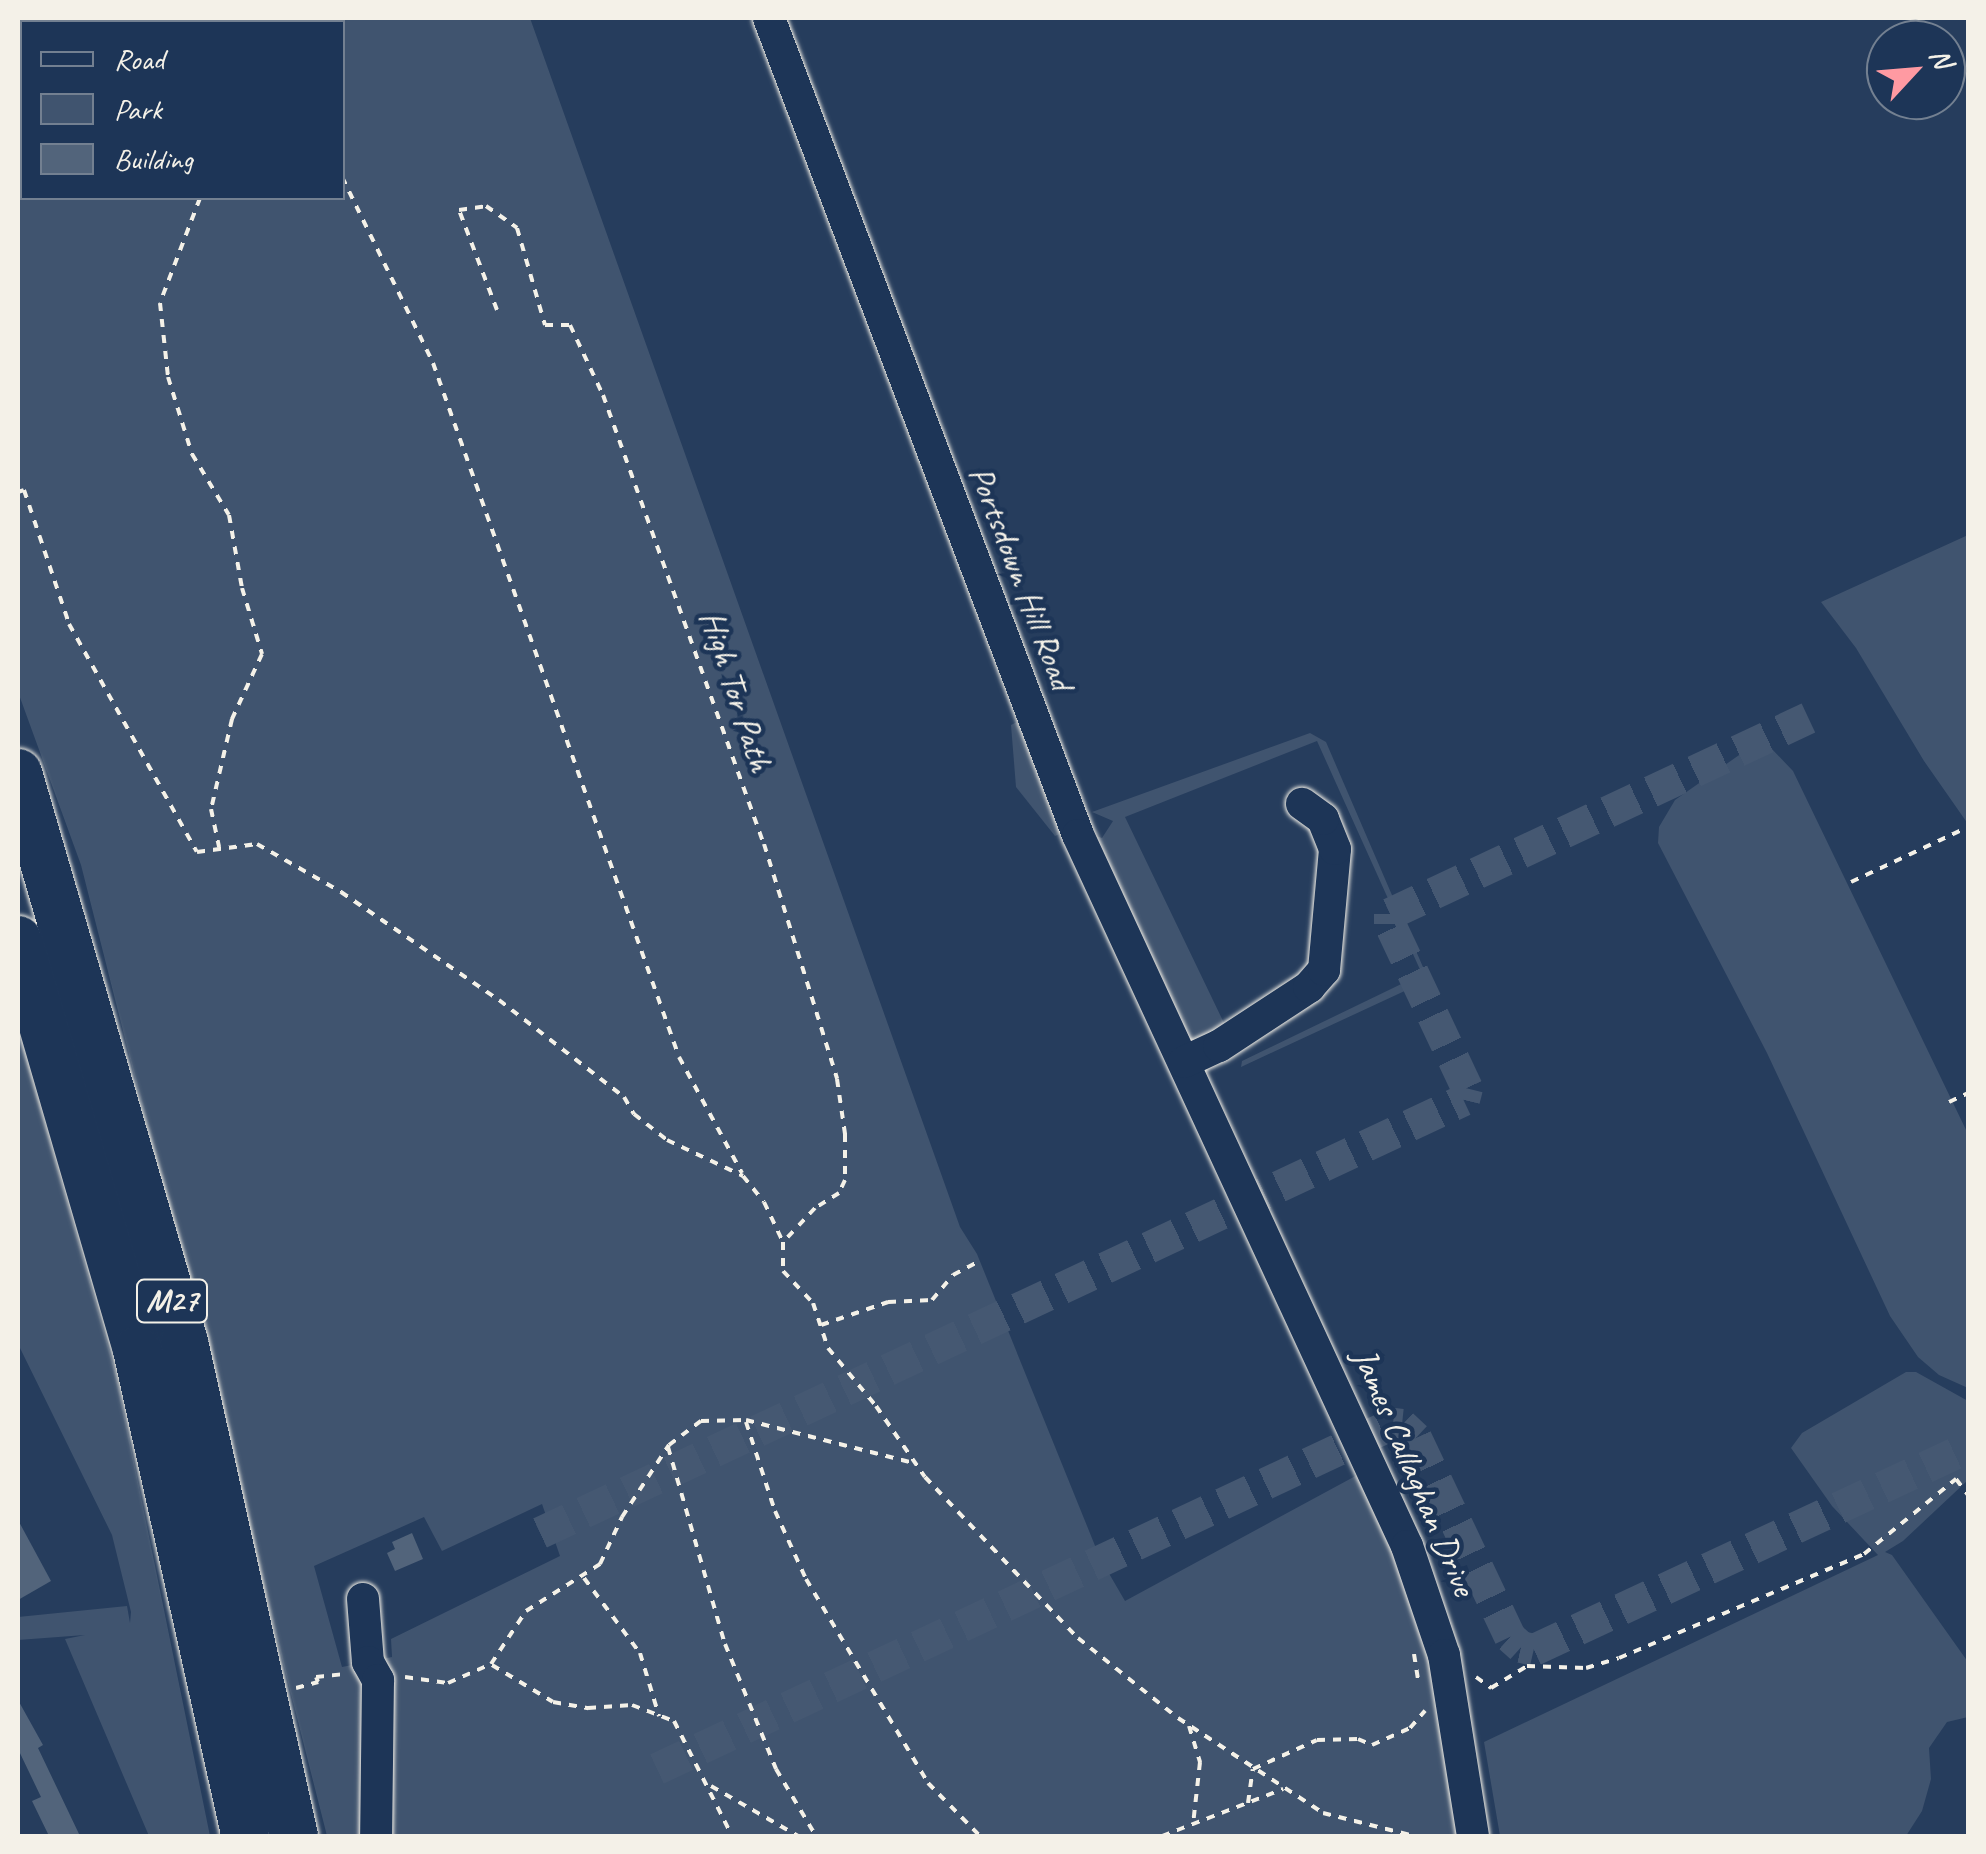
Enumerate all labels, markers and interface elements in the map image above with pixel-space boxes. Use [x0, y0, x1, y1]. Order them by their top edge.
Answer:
legend [20, 20, 345, 200]
north arrow [1866, 20, 1966, 120]
text: Road [114, 40, 164, 78]
text: N [1922, 42, 1961, 73]
text: Park [114, 90, 162, 128]
text: Building [114, 140, 193, 178]
street label: Portsdown Hill Road [959, 460, 1083, 696]
street label: High Tor Path [690, 605, 782, 777]
road number: M27 [134, 1274, 210, 1328]
street label: James Callaghan Drive [1343, 1342, 1485, 1602]

